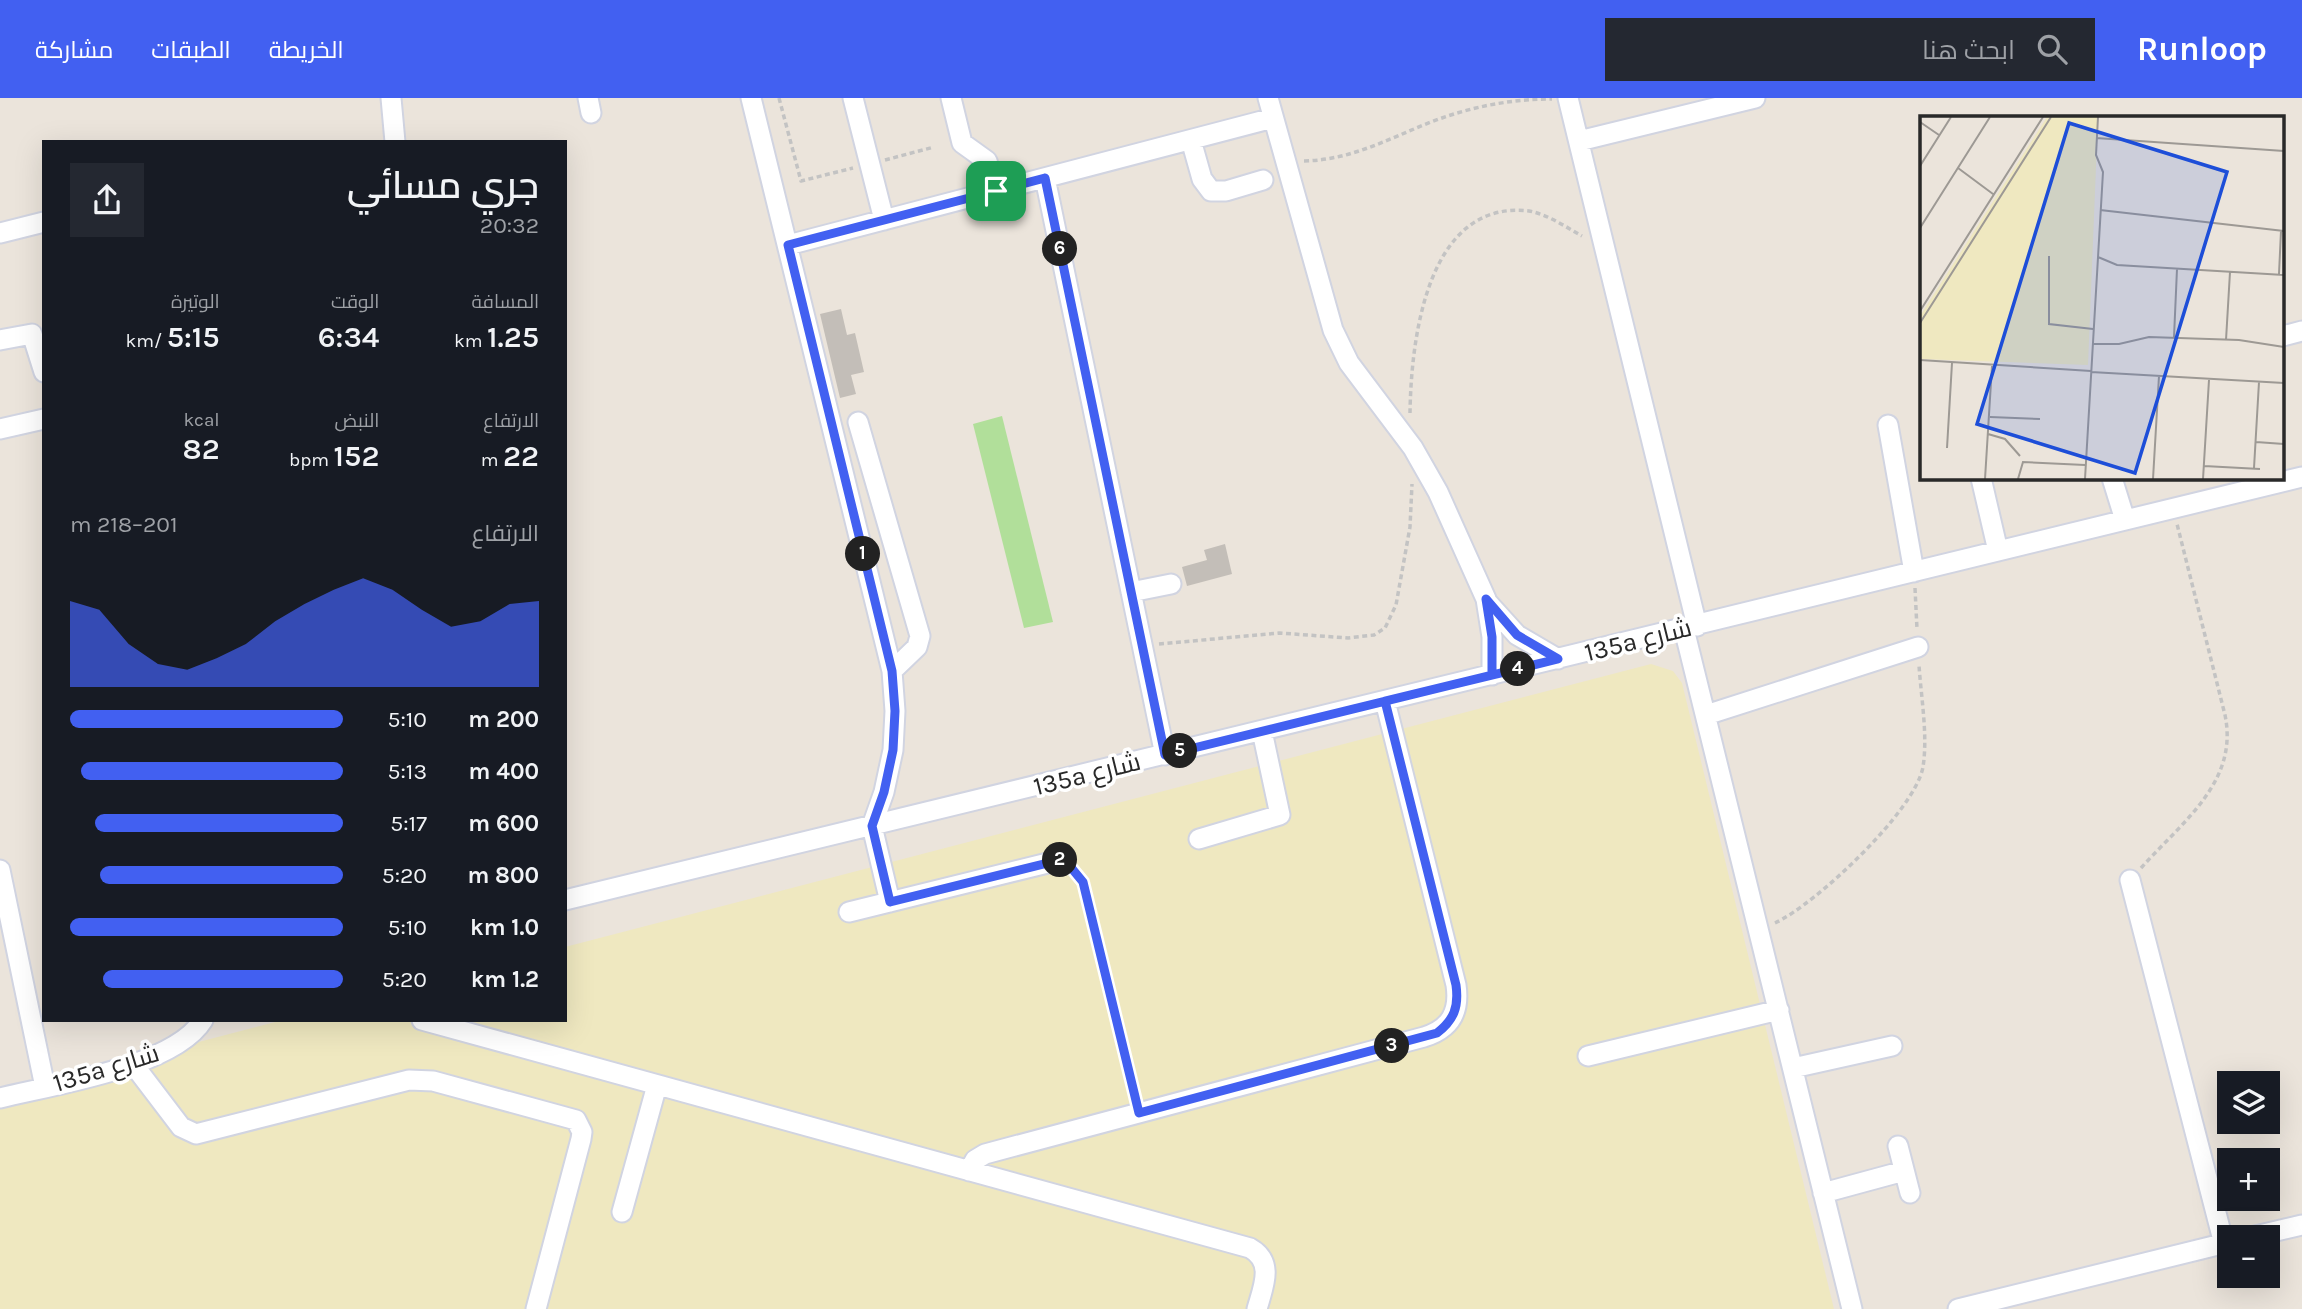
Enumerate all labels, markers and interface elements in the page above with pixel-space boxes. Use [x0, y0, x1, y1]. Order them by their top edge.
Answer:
search box [1605, 18, 2095, 81]
icon: search [2033, 30, 2071, 68]
text: Runloop [2137, 30, 2267, 68]
text: ابحث هنا [1922, 35, 2015, 66]
text: مشاركة [35, 36, 113, 64]
text: الطبقات [151, 36, 231, 64]
text: الخريطة [269, 36, 344, 64]
inset map [1920, 116, 2284, 480]
pin [966, 161, 1026, 221]
button: share [70, 163, 144, 237]
text: جري مسائي [347, 163, 539, 208]
icon: arrive [977, 172, 1015, 210]
text: 20:32 [480, 212, 539, 239]
pin: 6 [1042, 232, 1078, 266]
text: 6 [1054, 237, 1065, 259]
text: الوتيرة [171, 291, 220, 313]
text: الوقت [331, 291, 379, 313]
text: المسافة [471, 291, 539, 313]
text: 5:15 [167, 319, 220, 355]
text: 6:34 [318, 319, 379, 355]
text: 1.25 [487, 319, 539, 355]
text: /km [126, 330, 167, 352]
text: km [454, 330, 487, 352]
text: kcal [183, 409, 220, 431]
text: النبض [335, 410, 379, 432]
text: الارتفاع [483, 410, 539, 432]
text: 82 [183, 431, 220, 467]
text: 152 [334, 438, 379, 474]
text: 22 [503, 438, 539, 474]
text: bpm [289, 449, 334, 471]
text: m [481, 449, 503, 471]
text: 201–218 m [70, 511, 178, 538]
text: الارتفاع [472, 520, 539, 547]
pin: 1 [846, 536, 880, 572]
text: 1 [859, 542, 866, 564]
street label: 135a شارع [1581, 612, 1695, 669]
pin: 4 [1500, 652, 1536, 686]
text: 4 [1512, 657, 1523, 679]
text: 5:10 [387, 706, 427, 733]
text: 200 m [468, 706, 539, 733]
pin: 5 [1162, 734, 1198, 768]
text: 5 [1174, 739, 1185, 761]
street label: 135a شارع [1030, 746, 1144, 803]
text: 5:13 [388, 758, 427, 785]
text: 400 m [469, 758, 539, 785]
text: 5:17 [390, 810, 427, 837]
text: 600 m [468, 810, 539, 837]
pin: 2 [1042, 842, 1078, 878]
text: 2 [1054, 848, 1065, 870]
text: 5:20 [382, 862, 427, 889]
text: 800 m [467, 862, 539, 889]
text: 5:10 [387, 914, 427, 941]
text: 1.0 km [470, 914, 539, 941]
text: 5:20 [382, 966, 427, 993]
text: 1.2 km [471, 966, 539, 993]
pin: 3 [1374, 1028, 1410, 1063]
text: 3 [1386, 1034, 1397, 1056]
street label: 135a شارع [49, 1037, 163, 1100]
map controls [2217, 1071, 2280, 1288]
button: layers [2217, 1071, 2280, 1134]
button: + [2217, 1148, 2280, 1211]
button: − [2217, 1225, 2280, 1288]

